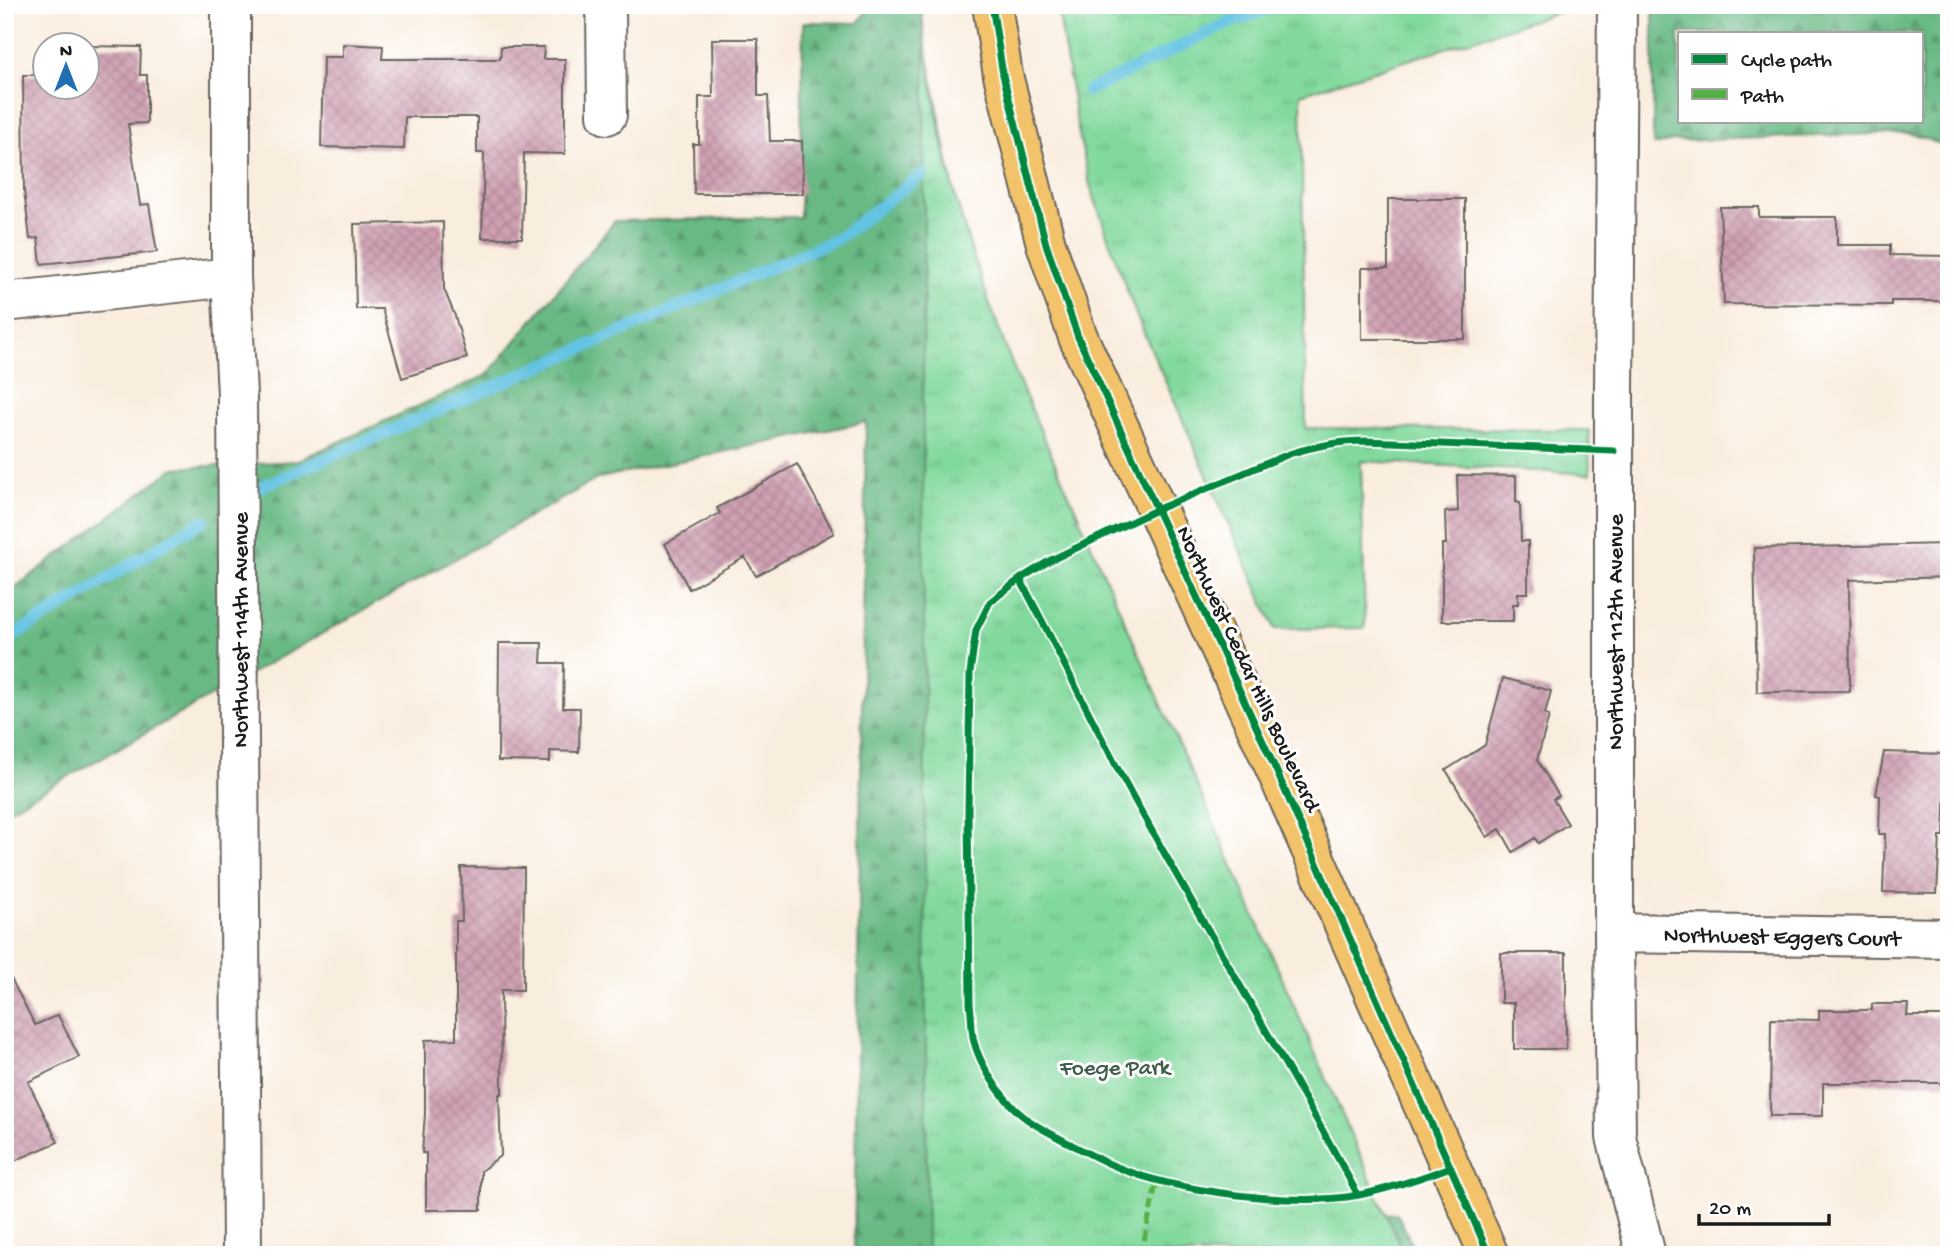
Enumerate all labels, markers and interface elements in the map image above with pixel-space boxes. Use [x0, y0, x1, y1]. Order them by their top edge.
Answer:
north arrow [32, 32, 102, 102]
legend [1678, 32, 1923, 122]
text: N [60, 41, 72, 64]
text: Cycle path [1741, 50, 1832, 75]
text: Path [1740, 86, 1784, 111]
street label: Northwest 114th Avenue [229, 511, 256, 748]
street label: Northwest 112th Avenue [1604, 513, 1631, 750]
street label: Northwest Cedar Hills Boulevard [1169, 522, 1326, 818]
street label: Northwest Eggers Court [1663, 923, 1902, 954]
park label: Foege Park [1059, 1056, 1173, 1083]
scale bar [1699, 1183, 1828, 1227]
text: 20 m [1709, 1198, 1751, 1223]

